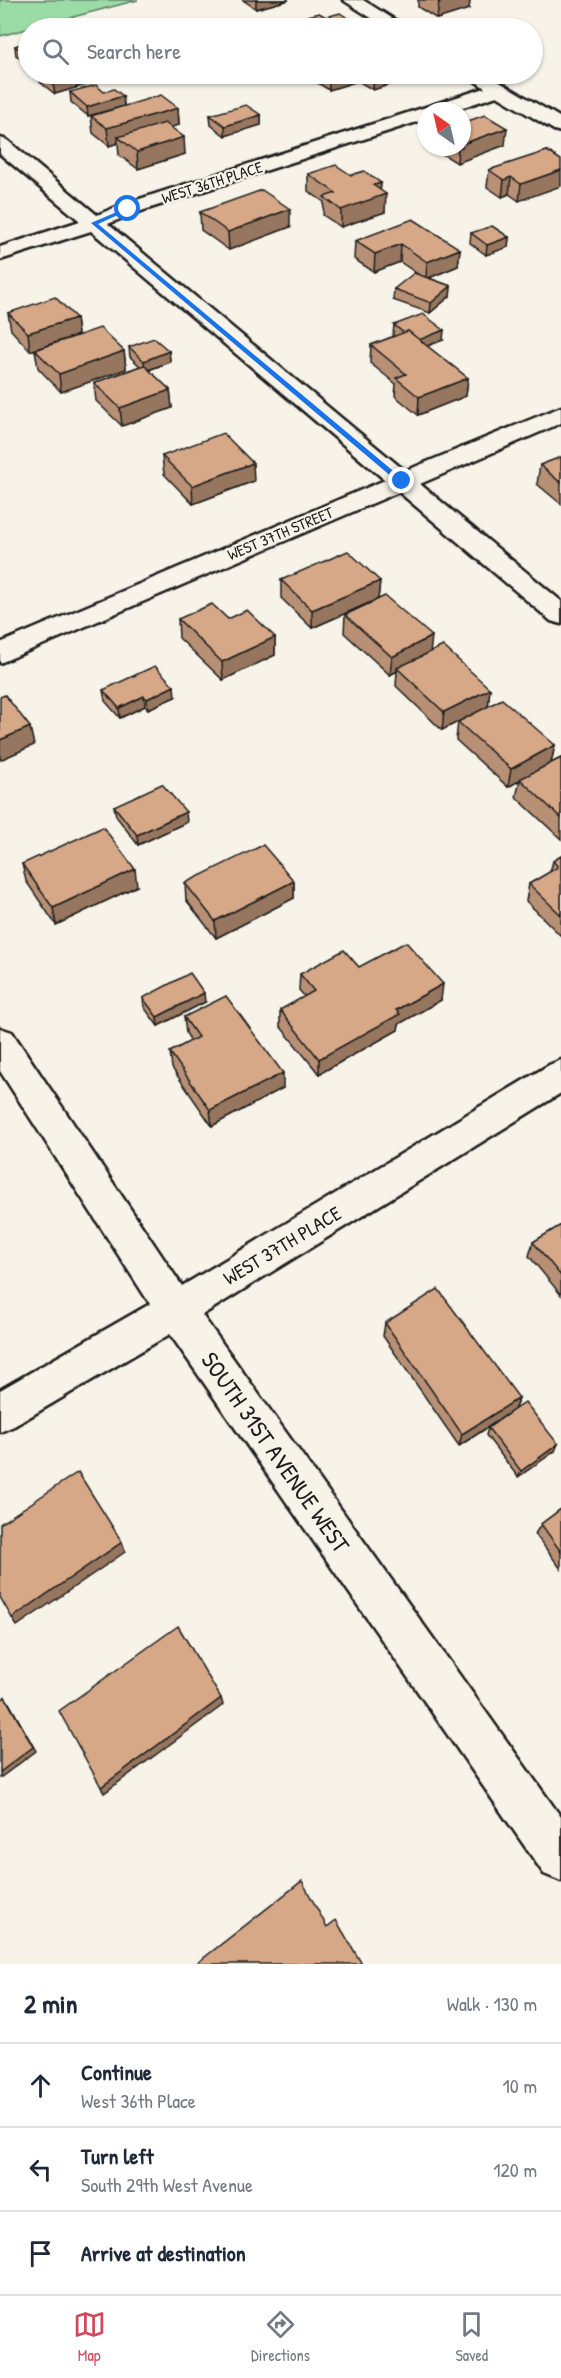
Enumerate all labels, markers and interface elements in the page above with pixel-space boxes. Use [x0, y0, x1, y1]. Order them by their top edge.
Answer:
search box [18, 18, 543, 84]
icon: search [39, 35, 72, 68]
text: Search here [87, 36, 181, 66]
north arrow [417, 102, 471, 156]
street label: WEST 36TH PLACE [159, 155, 265, 209]
route start [114, 195, 140, 221]
route end [388, 467, 414, 493]
street label: WEST 37TH STREET [224, 501, 337, 565]
street label: WEST 37TH PLACE [218, 1199, 346, 1291]
street label: SOUTH 31ST AVENUE WEST [195, 1345, 358, 1559]
text: 2 min [24, 1986, 77, 2021]
text: Walk · 130 m [447, 1990, 537, 2017]
text: Continue [81, 2057, 152, 2087]
icon: ahead [24, 2069, 57, 2102]
text: 10 m [503, 2072, 537, 2099]
text: West 36th Place [81, 2087, 196, 2114]
text: Turn left [81, 2141, 154, 2171]
icon: left [24, 2153, 57, 2186]
text: 120 m [493, 2156, 537, 2183]
text: South 29th West Avenue [81, 2171, 253, 2198]
icon: arrive [24, 2237, 57, 2270]
text: Arrive at destination [81, 2238, 246, 2268]
tab: Map [73, 2308, 106, 2366]
tab: Directions [251, 2308, 310, 2366]
tab: Saved [455, 2308, 488, 2366]

